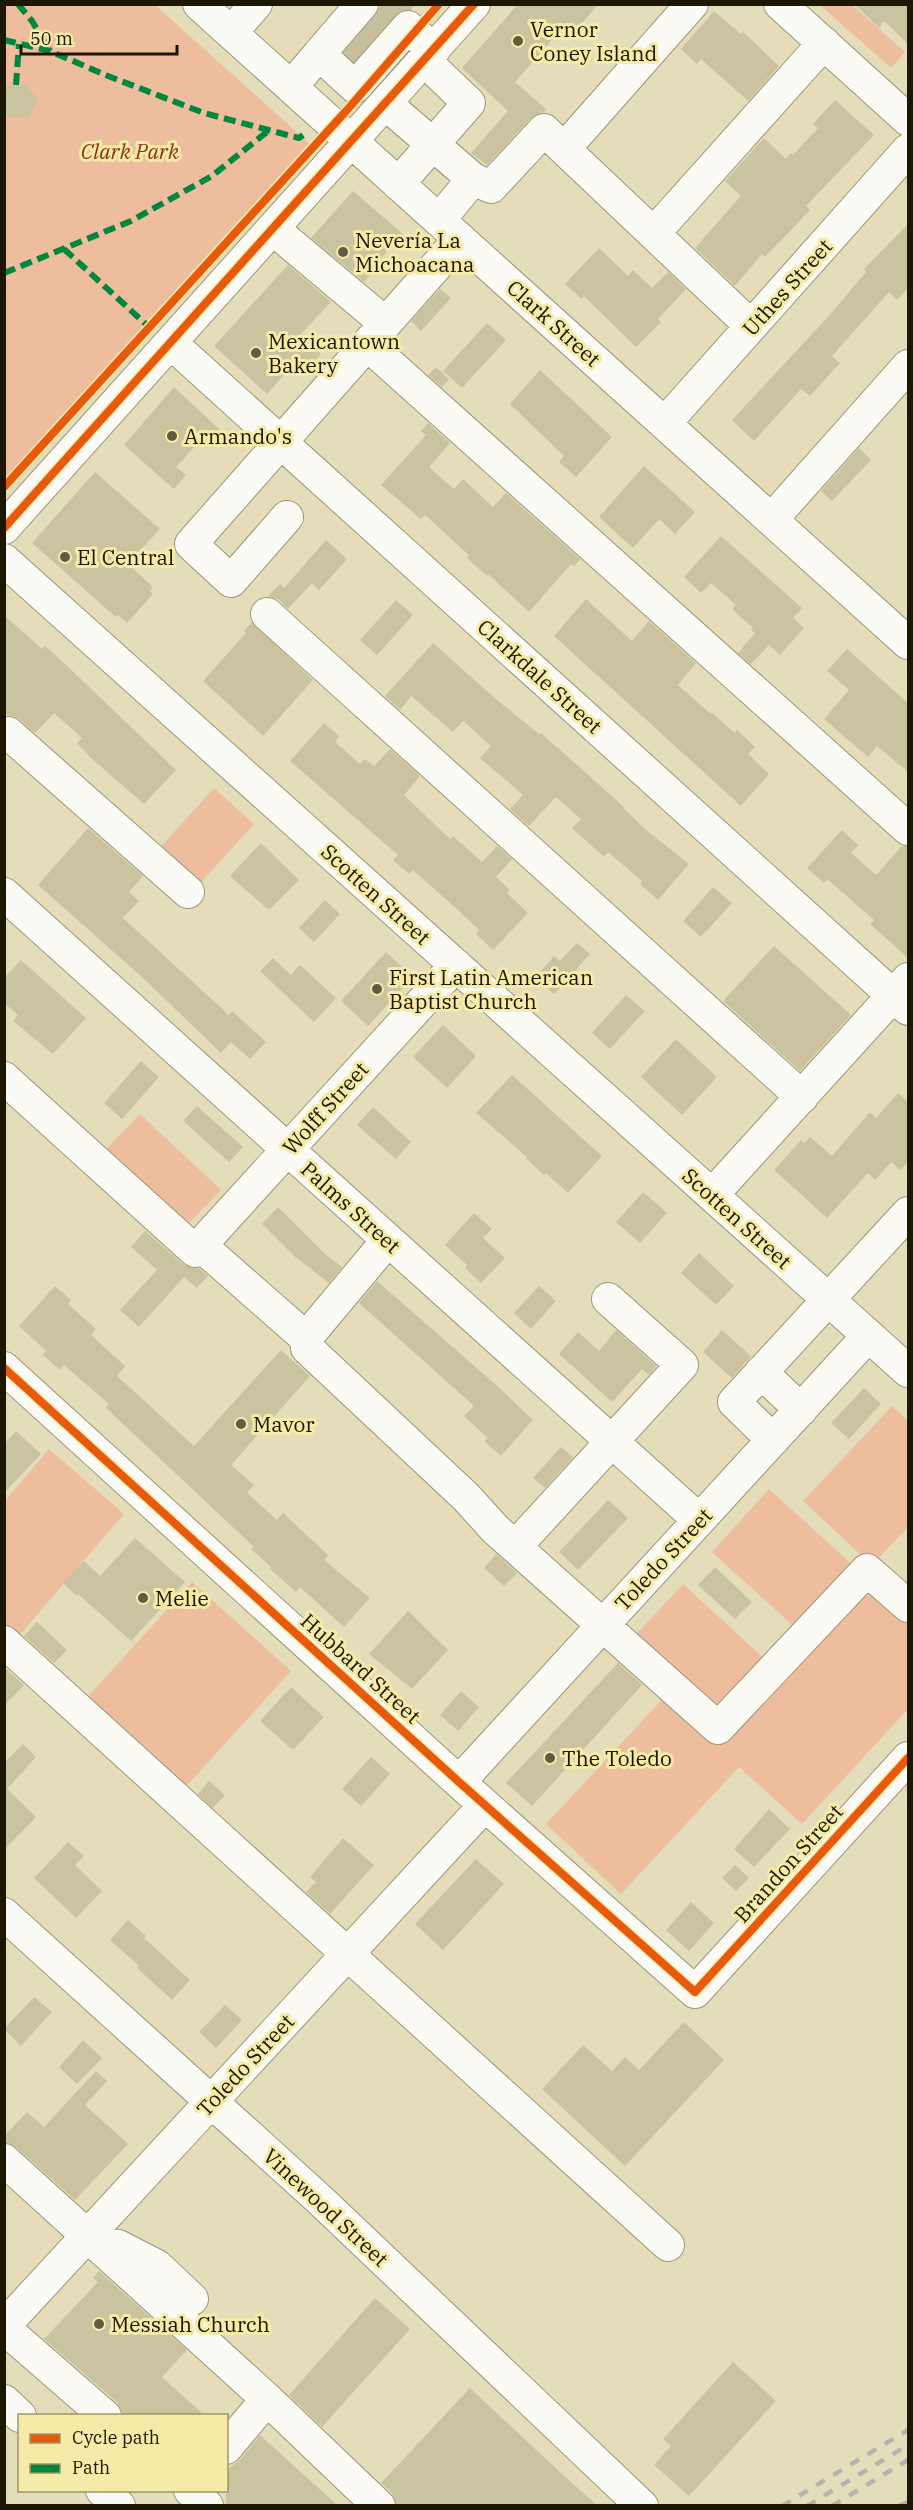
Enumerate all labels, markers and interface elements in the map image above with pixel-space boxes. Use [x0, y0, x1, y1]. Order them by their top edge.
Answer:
place label: Vernor Coney Island [530, 15, 658, 67]
scale bar [21, 18, 177, 56]
text: 50 m [30, 27, 73, 50]
marker: Vernor Coney Island [511, 34, 525, 48]
park label: Clark Park [81, 137, 180, 165]
place label: Nevería La Michoacana [355, 226, 475, 278]
street label: Uthes Street [736, 233, 838, 341]
marker: Nevería La Michoacana [336, 245, 350, 259]
street label: Clark Street [501, 274, 607, 372]
place label: Mexicantown Bakery [268, 327, 400, 379]
marker: Mexicantown Bakery [249, 346, 263, 360]
place label: Armando's [184, 422, 292, 450]
marker: Armando's [165, 429, 179, 443]
place label: El Central [77, 543, 174, 571]
marker: El Central [58, 550, 72, 564]
street label: Clarkdale Street [472, 613, 608, 739]
street label: Scotten Street [315, 837, 437, 951]
place label: First Latin American Baptist Church [389, 963, 593, 1015]
marker: First Latin American Baptist Church [370, 982, 384, 996]
street label: Wolff Street [276, 1056, 374, 1160]
street label: Palms Street [295, 1155, 407, 1259]
street label: Scotten Street [676, 1161, 798, 1275]
place label: Mavor [253, 1410, 315, 1438]
marker: Mavor [234, 1417, 248, 1431]
street label: Toledo Street [608, 1502, 718, 1616]
place label: Melie [155, 1584, 209, 1612]
marker: Melie [136, 1591, 150, 1605]
street label: Hubbard Street [295, 1607, 427, 1729]
place label: The Toledo [562, 1744, 672, 1772]
marker: The Toledo [543, 1751, 557, 1765]
street label: Brandon Street [727, 1798, 849, 1928]
street label: Toledo Street [190, 2008, 300, 2122]
street label: Vinewood Street [257, 2142, 395, 2272]
place label: Messiah Church [111, 2310, 270, 2338]
marker: Messiah Church [92, 2317, 106, 2331]
legend [18, 2414, 228, 2492]
text: Cycle path [72, 2426, 160, 2449]
text: Path [72, 2456, 110, 2479]

